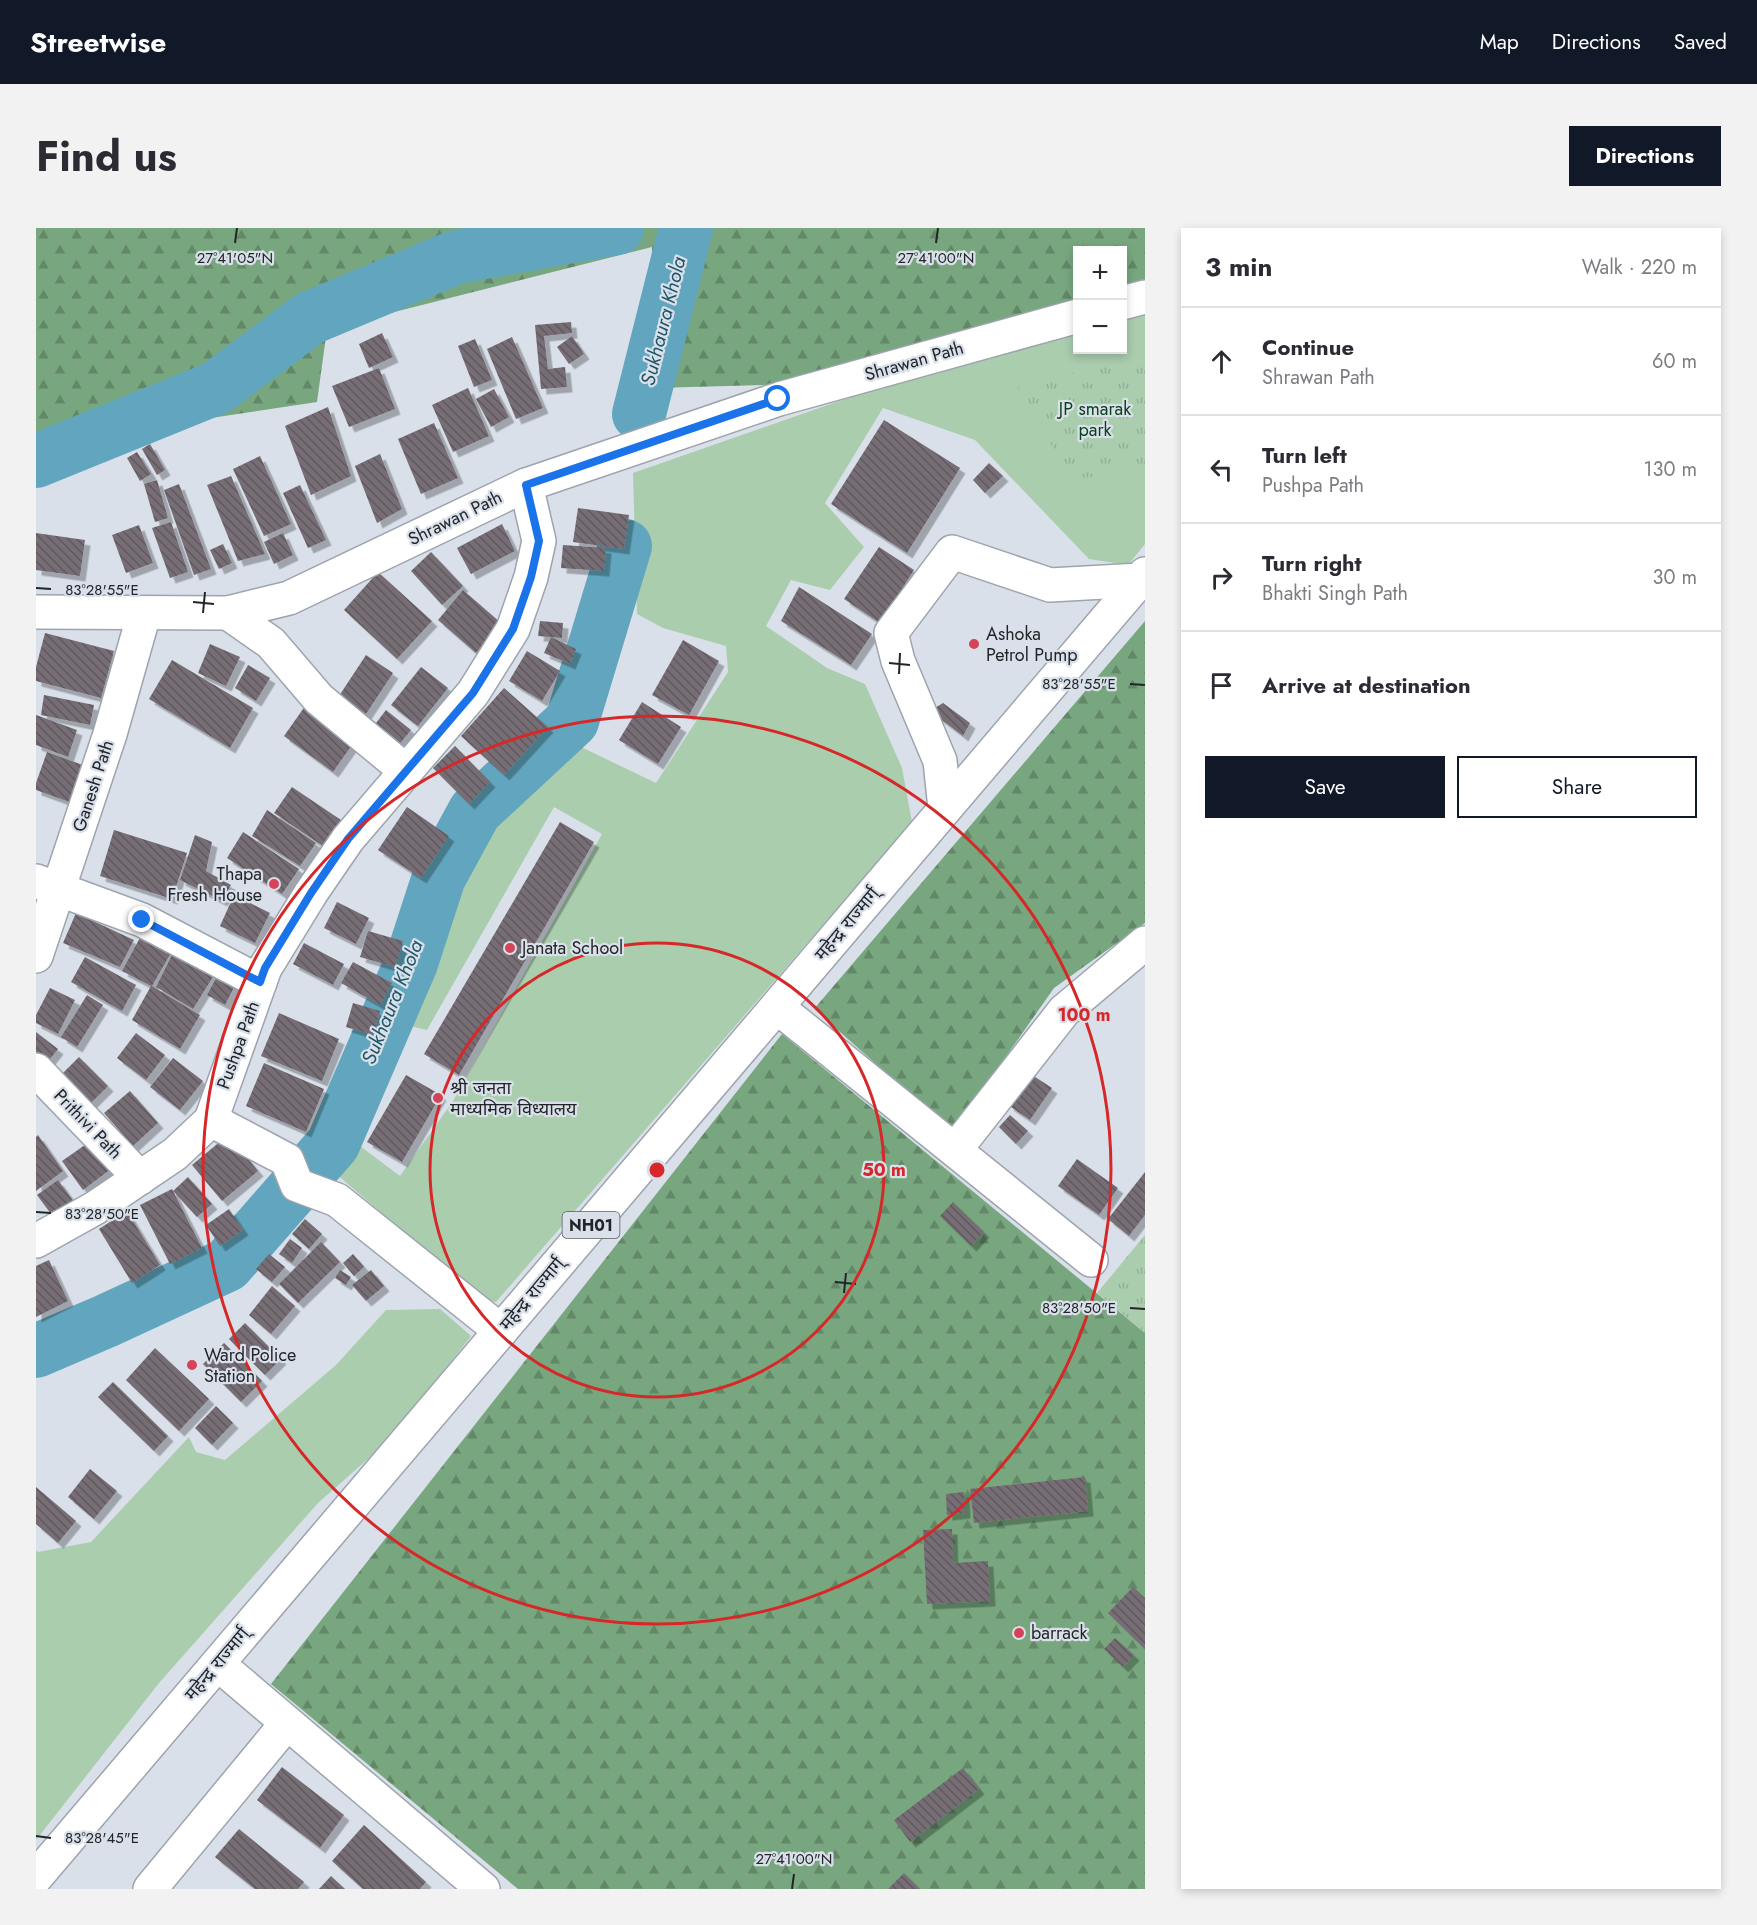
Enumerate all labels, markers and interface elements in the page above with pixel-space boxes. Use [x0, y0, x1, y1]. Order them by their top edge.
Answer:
text: Streetwise [30, 22, 166, 63]
text: Map [1480, 27, 1519, 57]
text: Directions [1552, 27, 1641, 57]
text: Saved [1674, 27, 1727, 57]
text: Find us [36, 126, 177, 187]
button: Directions [1569, 126, 1721, 186]
map controls [1073, 246, 1127, 354]
button: + [1073, 246, 1127, 300]
text: 27°41'05"N [197, 247, 273, 269]
text: 27°41'00"N [898, 247, 974, 269]
text: 3 min [1205, 248, 1272, 286]
text: Walk · 220 m [1582, 253, 1697, 282]
water label: Sukhaura Khola [633, 254, 693, 389]
button: − [1073, 300, 1127, 354]
text: Continue [1262, 331, 1354, 363]
street label: Shrawan Path [862, 335, 966, 387]
icon: ahead [1205, 345, 1238, 378]
text: 60 m [1652, 347, 1697, 376]
text: Shrawan Path [1262, 363, 1375, 392]
route start [764, 385, 790, 411]
park label: JP smarak park [1057, 396, 1131, 443]
text: Turn left [1262, 439, 1347, 471]
icon: left [1205, 453, 1238, 486]
text: 130 m [1643, 455, 1697, 484]
text: Pushpa Path [1262, 471, 1364, 500]
street label: Shrawan Path [404, 484, 506, 552]
text: Turn right [1262, 547, 1362, 579]
icon: right [1205, 561, 1238, 594]
text: 30 m [1652, 563, 1697, 592]
text: 83°28'55"E [65, 579, 139, 601]
text: Bhakti Singh Path [1262, 579, 1408, 608]
place label: Ashoka Petrol Pump [986, 621, 1077, 668]
marker: Ashoka Petrol Pump [967, 637, 981, 651]
icon: arrive [1205, 669, 1238, 702]
text: Arrive at destination [1262, 669, 1471, 701]
text: 83°28'55"E [1042, 673, 1116, 695]
street label: Ganesh Path [66, 737, 120, 835]
button: Save [1205, 756, 1445, 818]
button: Share [1457, 756, 1697, 818]
place label: Thapa Fresh House [167, 861, 262, 908]
marker: Thapa Fresh House [267, 877, 281, 891]
street label: महेन्द्र राज्मार्ग् [809, 879, 887, 966]
route end [128, 906, 154, 932]
place label: Janata School [520, 935, 623, 961]
water label: Sukhaura Khola [354, 936, 431, 1069]
marker: Janata School [503, 941, 517, 955]
street label: Pushpa Path [210, 997, 266, 1093]
text: 100 m [1057, 1002, 1111, 1028]
place label: श्री जनता माध्यमिक विध्यालय [450, 1075, 577, 1122]
street label: Prithivi Path [48, 1083, 128, 1165]
marker: श्री जनता माध्यमिक विध्यालय [431, 1091, 445, 1105]
text: 50 m [862, 1157, 906, 1183]
centre of rings [647, 1160, 667, 1180]
text: 83°28'50"E [65, 1203, 139, 1225]
road number: NH01 [562, 1212, 620, 1238]
street label: महेन्द्र राज्मार्ग् [494, 1249, 572, 1336]
text: 83°28'50"E [1042, 1297, 1116, 1319]
place label: Ward Police Station [204, 1342, 296, 1389]
marker: Ward Police Station [185, 1358, 199, 1372]
street label: महेन्द्र राज्मार्ग् [179, 1619, 257, 1706]
place label: barrack [1031, 1620, 1088, 1646]
marker: barrack [1012, 1626, 1026, 1640]
text: 83°28'45"E [65, 1827, 139, 1849]
text: 27°41'00"N [756, 1848, 832, 1870]

